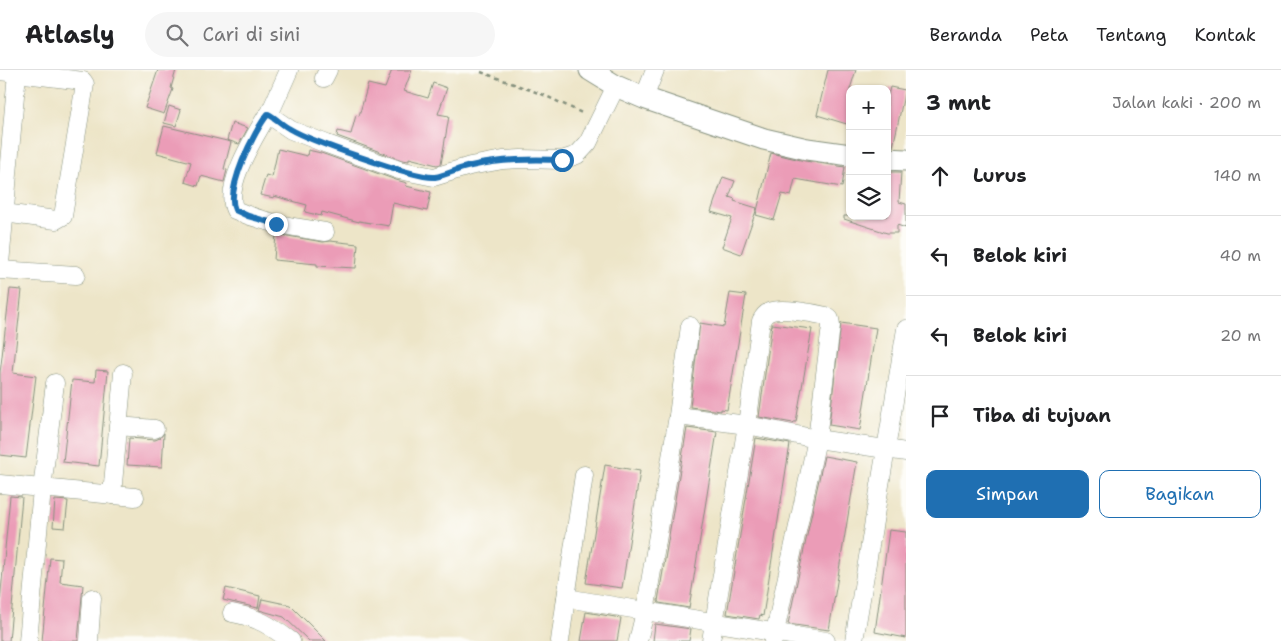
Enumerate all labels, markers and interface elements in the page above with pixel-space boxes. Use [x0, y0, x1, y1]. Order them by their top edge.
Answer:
search box [145, 12, 495, 57]
text: Atlasly [25, 19, 115, 51]
icon: search [163, 21, 191, 49]
text: Cari di sini [203, 22, 300, 47]
text: Beranda [930, 23, 1002, 47]
text: Peta [1030, 23, 1068, 47]
text: Tentang [1096, 23, 1167, 47]
text: Kontak [1195, 23, 1256, 47]
map controls [846, 85, 891, 220]
button: + [846, 85, 891, 130]
text: 3 mnt [926, 89, 991, 117]
text: Jalan kaki · 200 m [1112, 92, 1261, 113]
button: − [846, 130, 891, 175]
route start [551, 149, 574, 172]
icon: ahead [926, 162, 954, 190]
text: Lurus [973, 163, 1027, 188]
text: 140 m [1214, 165, 1261, 186]
button: layers [846, 175, 891, 220]
route end [265, 213, 288, 236]
icon: left [926, 242, 954, 270]
text: Belok kiri [973, 243, 1067, 268]
text: 40 m [1219, 245, 1261, 266]
icon: left [926, 322, 954, 350]
text: Belok kiri [973, 323, 1067, 348]
text: 20 m [1220, 325, 1261, 346]
icon: arrive [926, 402, 954, 430]
text: Tiba di tujuan [973, 403, 1111, 428]
button: Simpan [926, 470, 1089, 518]
button: Bagikan [1099, 470, 1261, 518]

